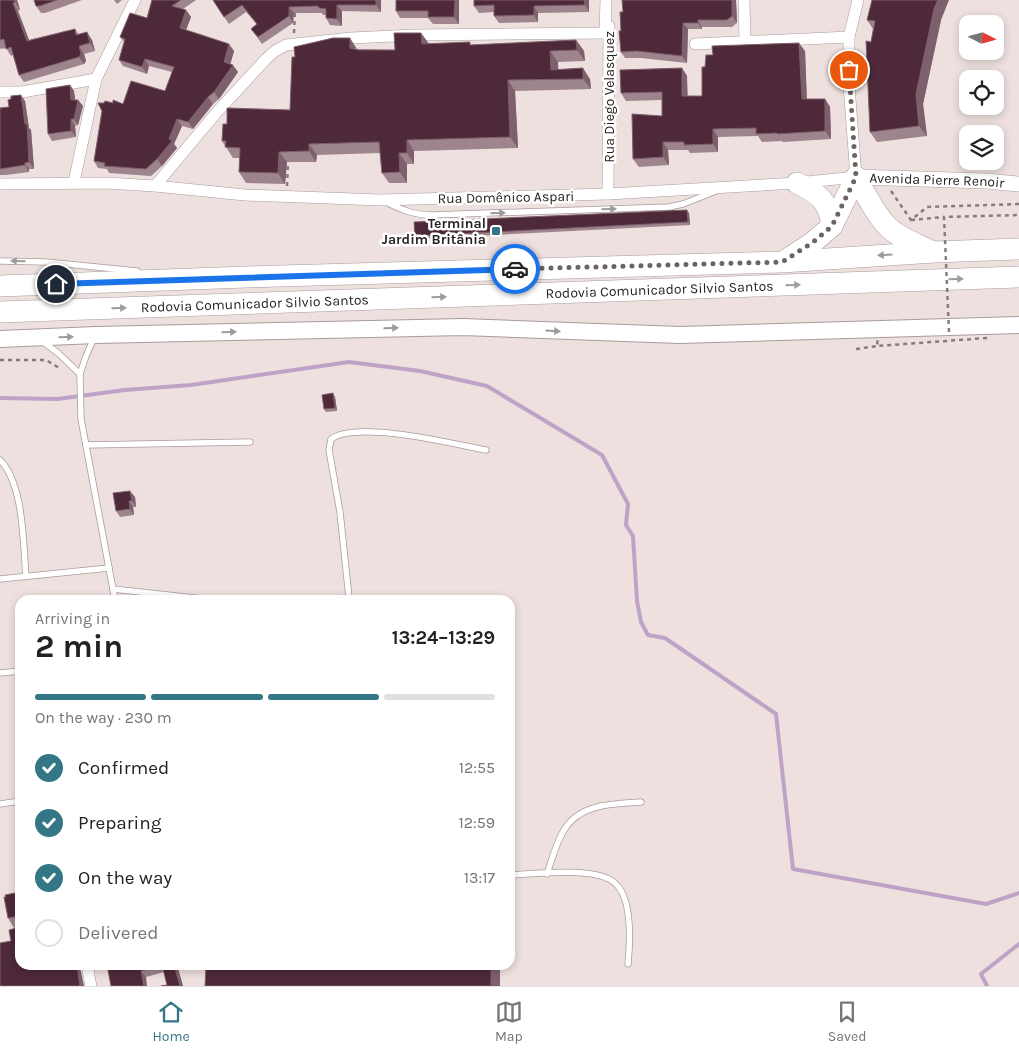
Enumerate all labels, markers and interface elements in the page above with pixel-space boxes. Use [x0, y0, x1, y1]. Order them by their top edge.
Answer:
north arrow [959, 15, 1004, 60]
map controls [959, 15, 1004, 170]
street label: Rua Diego Velasquez [601, 31, 618, 163]
pin [828, 49, 870, 91]
icon: bag [835, 56, 863, 84]
button: locate [959, 70, 1004, 115]
button: layers [959, 125, 1004, 170]
street label: Avenida Pierre Renoir [869, 169, 1006, 192]
street label: Rua Domênico Aspari [438, 188, 574, 207]
one-way arrow [601, 204, 617, 212]
one-way arrow [491, 208, 507, 216]
place label: Terminal Jardim Britânia [382, 215, 486, 248]
marker: Terminal Jardim Britânia [490, 225, 502, 237]
courier [490, 244, 540, 294]
one-way arrow [877, 252, 893, 260]
icon: car [501, 255, 529, 283]
one-way arrow [10, 257, 26, 265]
pin [35, 263, 77, 305]
icon: home [42, 270, 70, 298]
one-way arrow [948, 275, 964, 283]
street label: Rodovia Comunicador Silvio Santos [545, 277, 774, 302]
one-way arrow [786, 280, 802, 288]
street label: Rodovia Comunicador Silvio Santos [141, 291, 369, 316]
one-way arrow [431, 293, 447, 301]
one-way arrow [111, 303, 127, 311]
one-way arrow [383, 324, 399, 332]
one-way arrow [546, 327, 562, 335]
one-way arrow [221, 328, 237, 336]
one-way arrow [58, 333, 74, 341]
text: Arriving in [35, 609, 110, 628]
text: 13:24–13:29 [392, 627, 495, 649]
text: 2 min [35, 628, 123, 665]
text: On the way · 230 m [35, 708, 172, 727]
icon: check [35, 754, 63, 782]
text: Confirmed [78, 757, 169, 779]
text: 12:55 [459, 758, 495, 777]
icon: check [35, 809, 63, 837]
text: Preparing [78, 812, 161, 834]
text: 12:59 [458, 813, 495, 832]
icon: check [35, 864, 63, 892]
text: On the way [78, 867, 172, 889]
text: 13:17 [464, 868, 495, 887]
text: Delivered [78, 922, 158, 944]
tab: Home [153, 998, 190, 1045]
tab: Map [495, 998, 523, 1045]
tab: Saved [828, 998, 867, 1045]

